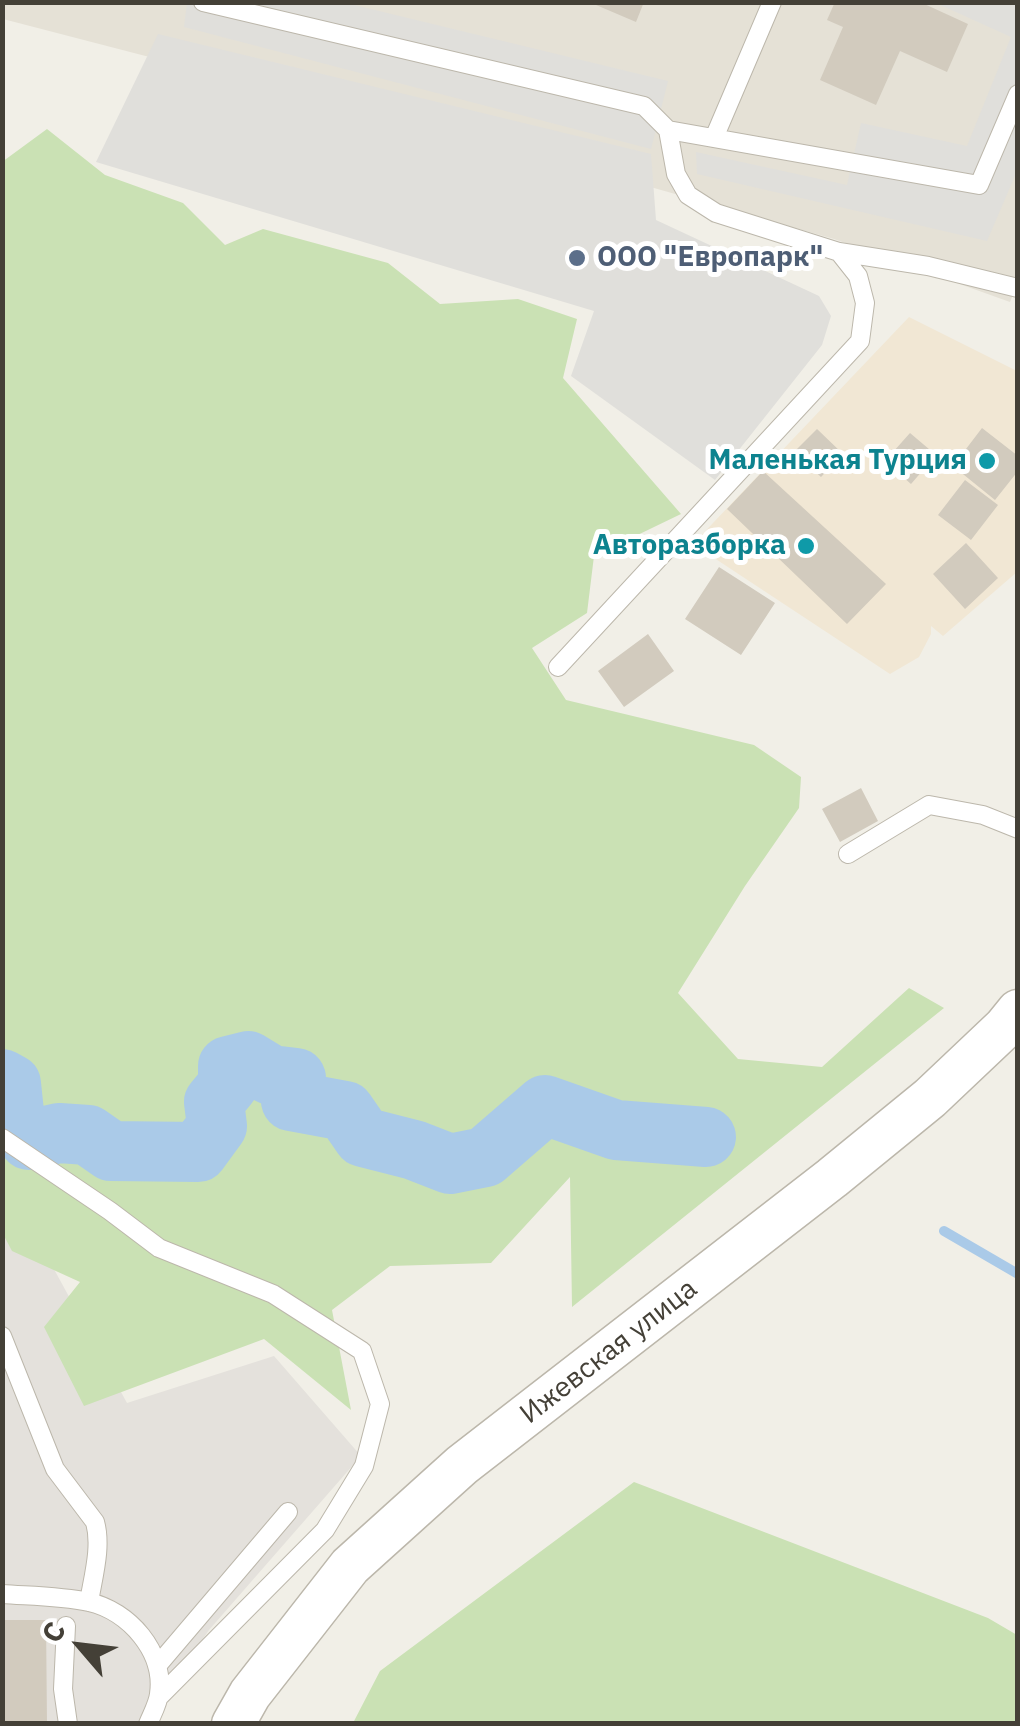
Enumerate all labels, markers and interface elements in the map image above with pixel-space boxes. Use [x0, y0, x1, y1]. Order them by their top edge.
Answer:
place label: ООО "Европарк" [597, 241, 823, 275]
marker: ООО "Европарк" [566, 247, 588, 269]
place label: Маленькая Турция [709, 444, 967, 478]
marker: Маленькая Турция [976, 450, 998, 472]
place label: Авторазборка [593, 529, 786, 563]
marker: Авторазборка [795, 535, 817, 557]
street label: Ижевская улица [514, 1273, 704, 1431]
north arrow [30, 1596, 130, 1696]
text: С [32, 1615, 74, 1648]

